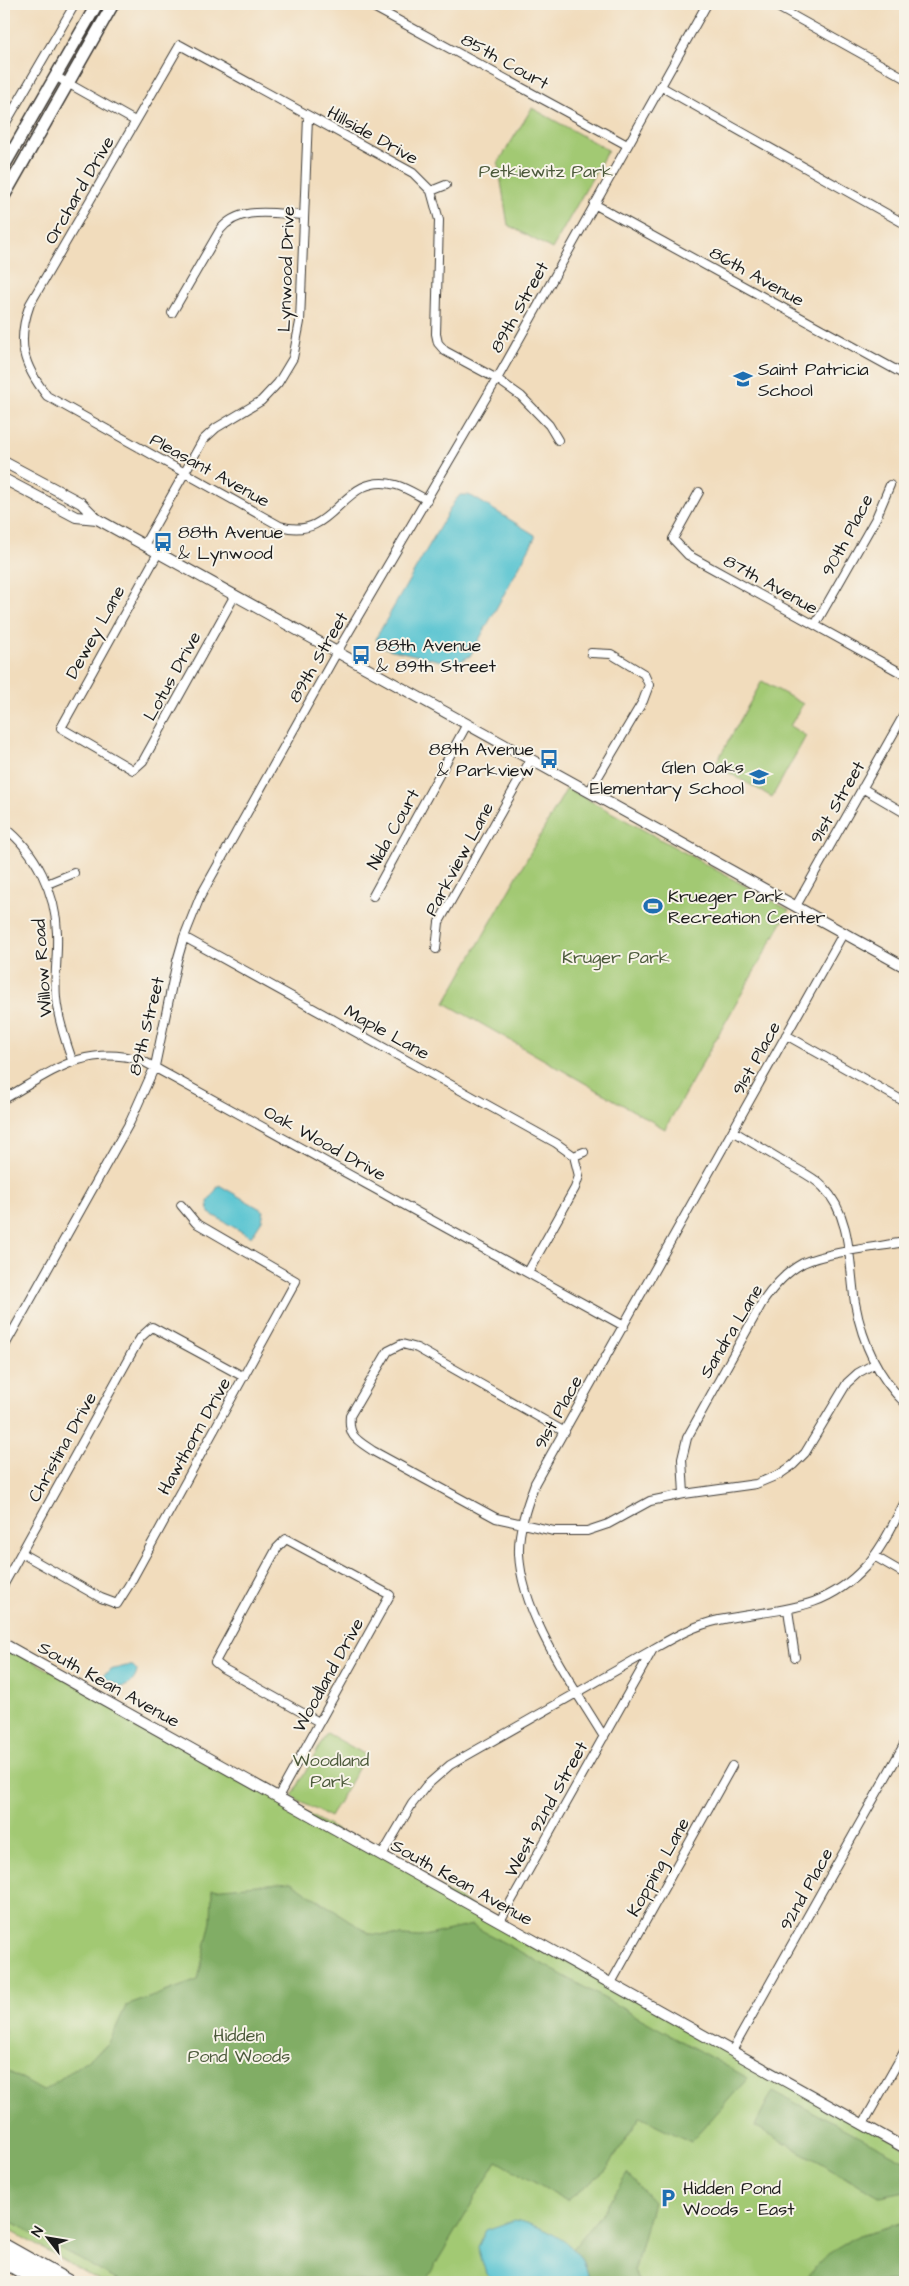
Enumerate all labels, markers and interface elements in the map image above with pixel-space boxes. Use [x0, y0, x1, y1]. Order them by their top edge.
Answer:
street label: 85th Court [456, 27, 554, 96]
street label: Hillside Drive [323, 100, 423, 171]
street label: Orchard Drive [38, 131, 121, 249]
park label: Petkiewitz Park [479, 159, 613, 184]
street label: Lynwood Drive [272, 205, 302, 332]
street label: 86th Avenue [705, 240, 809, 313]
street label: 89th Street [484, 256, 555, 357]
place label: Saint Patricia School [758, 357, 869, 403]
school or university icon: Saint Patricia School [732, 368, 754, 390]
street label: Pleasant Avenue [145, 427, 274, 514]
street label: 90th Place [815, 490, 880, 581]
place label: 88th Avenue & Lynwood [178, 520, 283, 567]
bus stop icon: 88th Avenue & Lynwood [152, 531, 174, 553]
street label: 87th Avenue [719, 548, 823, 621]
street label: Dewey Lane [59, 581, 132, 684]
street label: 89th Street [282, 607, 355, 707]
street label: Lotus Drive [138, 627, 207, 725]
place label: 88th Avenue & 89th Street [376, 633, 497, 679]
bus stop icon: 88th Avenue & 89th Street [350, 644, 372, 666]
place label: 88th Avenue & Parkview [429, 737, 534, 783]
bus stop icon: 88th Avenue & Parkview [538, 748, 560, 770]
place label: Glen Oaks Elementary School [590, 755, 744, 802]
street label: 91st Street [804, 756, 872, 848]
school or university icon: Glen Oaks Elementary School [748, 766, 770, 788]
street label: Nida Court [361, 784, 426, 874]
street label: Parkview Lane [419, 798, 500, 921]
place label: Krueger Park Recreation Center [668, 884, 826, 930]
sports icon: Krueger Park Recreation Center [642, 895, 664, 917]
street label: Willow Road [27, 918, 58, 1018]
park label: Kruger Park [562, 945, 670, 971]
street label: 89th Street [122, 973, 171, 1078]
street label: Maple Lane [340, 999, 434, 1066]
street label: 91st Place [726, 1017, 787, 1100]
street label: Oak Wood Drive [259, 1099, 391, 1188]
street label: Sandra Lane [694, 1279, 769, 1383]
street label: 91st Place [528, 1371, 589, 1454]
street label: Hawthorn Drive [152, 1373, 237, 1499]
street label: Christina Drive [22, 1388, 103, 1507]
street label: Woodland Drive [287, 1613, 370, 1737]
street label: South Kean Avenue [33, 1635, 184, 1734]
street label: West 92nd Street [499, 1736, 594, 1882]
park label: Woodland Park [293, 1748, 369, 1794]
street label: Kopping Lane [621, 1813, 697, 1922]
street label: South Kean Avenue [386, 1833, 537, 1932]
street label: 92nd Place [774, 1843, 839, 1935]
park label: Hidden Pond Woods [188, 2023, 290, 2069]
place label: Hidden Pond Woods - East [683, 2176, 795, 2222]
parking icon: Hidden Pond Woods - East [657, 2187, 679, 2209]
north arrow [22, 2214, 72, 2264]
text: N [27, 2223, 49, 2241]

